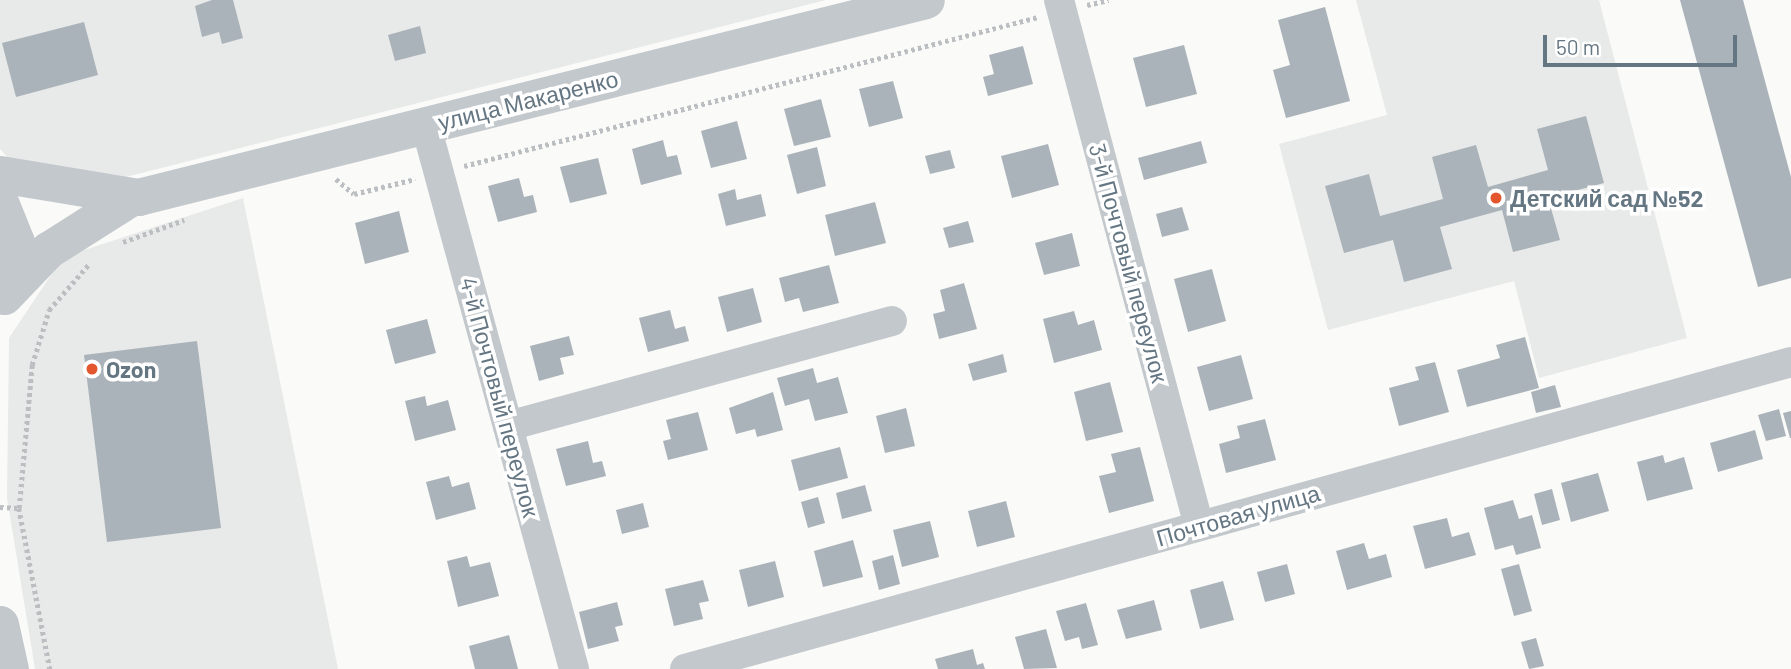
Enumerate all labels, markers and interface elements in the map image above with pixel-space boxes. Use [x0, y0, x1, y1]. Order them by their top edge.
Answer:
scale bar [1546, 21, 1740, 65]
text: 50 m [1556, 34, 1600, 59]
street label: улица Макаренко [435, 64, 621, 136]
street label: 3-й Почтовый переулок [1084, 140, 1174, 386]
place label: Детский сад №52 [1510, 184, 1703, 212]
marker: Детский сад №52 [1488, 190, 1504, 206]
street label: 4-й Почтовый переулок [455, 274, 545, 520]
place label: Ozon [106, 355, 156, 383]
marker: Ozon [84, 361, 100, 377]
street label: Почтовая улица [1153, 478, 1323, 552]

